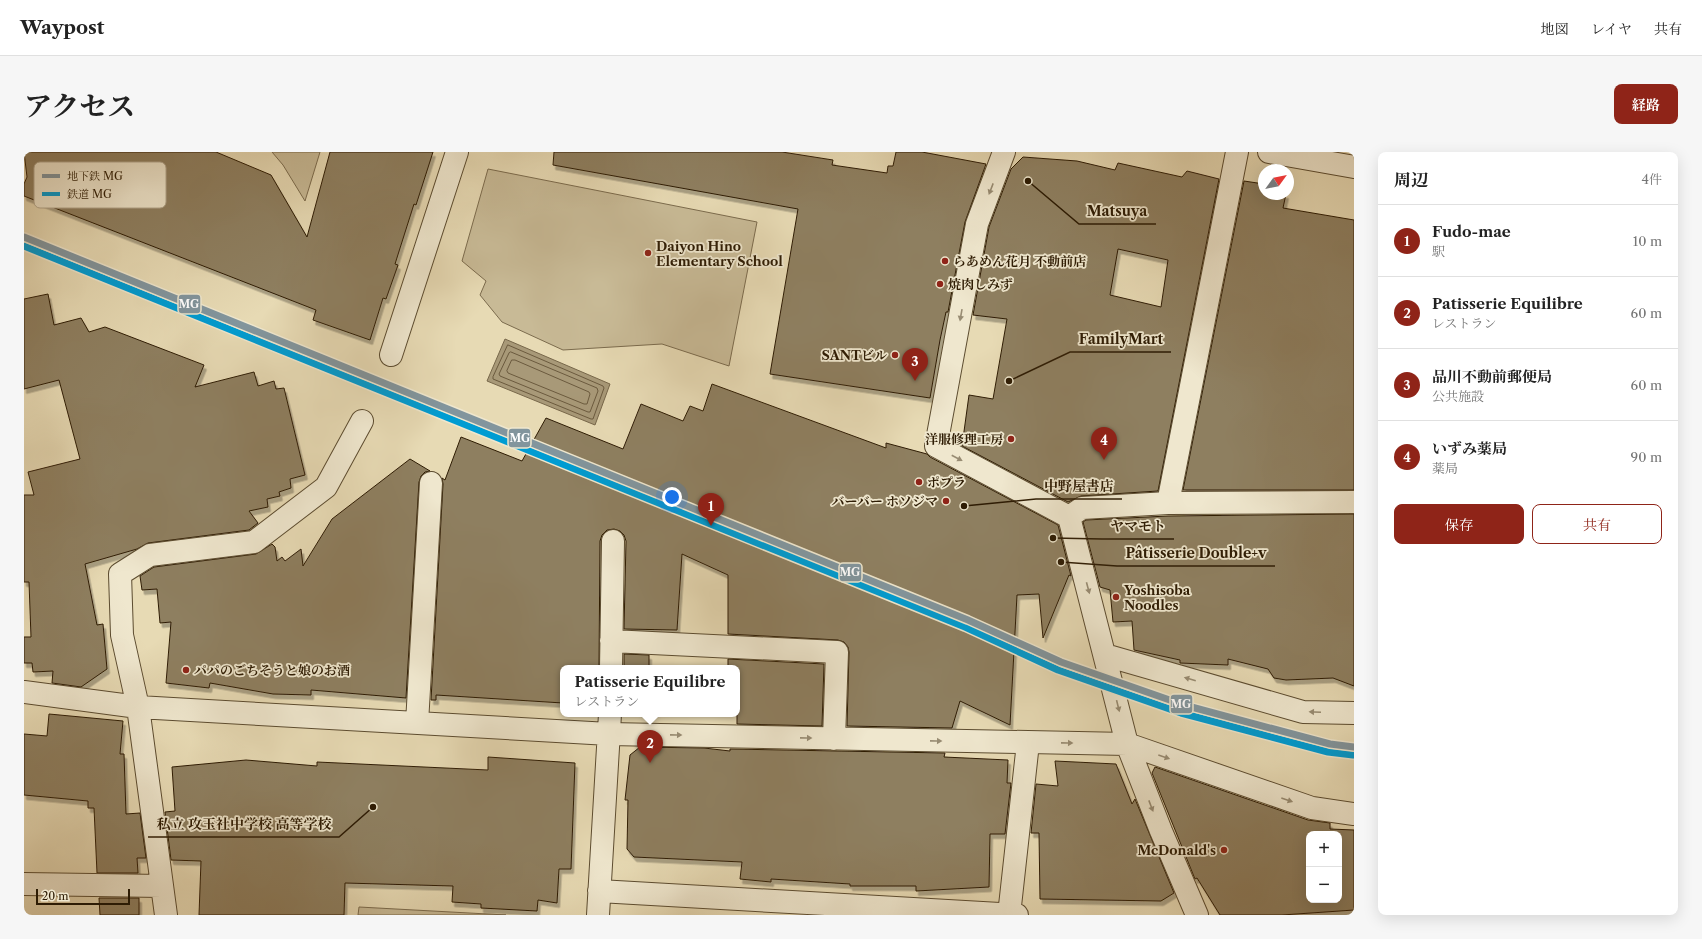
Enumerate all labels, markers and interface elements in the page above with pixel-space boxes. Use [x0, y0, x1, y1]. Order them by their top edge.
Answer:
text: Waypost [20, 16, 104, 39]
text: 地図 [1541, 20, 1569, 38]
text: レイヤ [1591, 20, 1632, 38]
text: 共有 [1654, 20, 1682, 38]
button: 経路 [1614, 84, 1678, 124]
text: アクセス [24, 89, 135, 123]
legend [34, 162, 166, 208]
north arrow [1258, 164, 1294, 200]
text: 地下鉄 MG [67, 169, 123, 183]
text: 周辺 [1394, 170, 1428, 190]
text: 4件 [1641, 171, 1662, 187]
one-way arrow [987, 183, 993, 195]
text: 鉄道 MG [67, 187, 112, 201]
callout: Matsuya [1079, 198, 1156, 224]
text: Matsuya [1087, 202, 1148, 220]
text: Fudo-mae [1432, 222, 1511, 241]
text: 1 [1404, 233, 1410, 249]
text: 10 m [1633, 233, 1662, 249]
place label: Daiyon Hino Elementary School [656, 238, 783, 269]
text: 駅 [1432, 243, 1445, 259]
marker: Daiyon Hino Elementary School [643, 248, 653, 258]
place label: らあめん花月 不動前店 [953, 253, 1086, 269]
marker: らあめん花月 不動前店 [940, 256, 950, 266]
place label: 焼肉しみず [948, 276, 1013, 292]
marker: 焼肉しみず [935, 279, 945, 289]
line badge: MG [178, 294, 201, 314]
text: Patisserie Equilibre [1432, 294, 1583, 313]
text: MG [179, 297, 200, 311]
text: 2 [1403, 305, 1411, 321]
text: 60 m [1631, 305, 1662, 321]
one-way arrow [957, 308, 963, 321]
text: レストラン [1432, 315, 1497, 331]
callout: FamilyMart [1070, 326, 1171, 352]
text: FamilyMart [1079, 330, 1164, 348]
place label: SANTビル [822, 347, 887, 363]
pin: 3 [902, 348, 928, 381]
marker: SANTビル [890, 350, 900, 360]
text: 品川不動前郵便局 [1432, 367, 1552, 386]
text: 3 [1403, 377, 1411, 393]
text: 60 m [1631, 377, 1662, 393]
text: 公共施設 [1432, 388, 1484, 404]
pin: 4 [1091, 427, 1117, 460]
line badge: MG [508, 428, 531, 448]
text: MG [510, 431, 531, 445]
place label: 洋服修理工房 [925, 431, 1003, 447]
marker: 洋服修理工房 [1006, 434, 1016, 444]
text: いずみ薬局 [1432, 439, 1507, 458]
text: 4 [1403, 449, 1411, 465]
text: 90 m [1631, 449, 1662, 465]
one-way arrow [951, 454, 963, 461]
text: 薬局 [1432, 460, 1458, 476]
callout: 中野屋書店 [1036, 473, 1122, 499]
place label: ポプラ [927, 474, 966, 490]
marker: ポプラ [914, 477, 924, 487]
text: 中野屋書店 [1044, 477, 1114, 495]
your location [662, 487, 682, 507]
pin: 1 [698, 493, 724, 526]
place label: バーバー ホソジマ [831, 493, 938, 509]
marker: バーバー ホソジマ [941, 496, 951, 506]
button: 保存 [1394, 504, 1524, 544]
button: 共有 [1532, 504, 1662, 544]
callout: ヤマモト [1102, 513, 1174, 539]
text: ヤマモト [1110, 517, 1166, 535]
callout: Pâtisserie Double+v [1117, 540, 1275, 566]
text: Pâtisserie Double+v [1125, 544, 1267, 562]
line badge: MG [839, 563, 862, 582]
text: MG [840, 565, 861, 579]
one-way arrow [1085, 582, 1091, 594]
place label: Yoshisoba Noodles [1123, 582, 1191, 613]
marker: Yoshisoba Noodles [1111, 592, 1121, 602]
place label: パパのごちそうと娘のお酒 [194, 662, 350, 678]
marker: パパのごちそうと娘のお酒 [181, 665, 191, 675]
popup [560, 665, 740, 717]
text: Patisserie Equilibre [575, 672, 725, 691]
one-way arrow [1183, 676, 1195, 682]
text: レストラン [575, 693, 639, 709]
line badge: MG [1170, 694, 1193, 714]
text: MG [1171, 697, 1192, 711]
one-way arrow [1115, 701, 1121, 713]
one-way arrow [1308, 709, 1321, 715]
pin: 2 [637, 730, 663, 763]
one-way arrow [670, 732, 682, 739]
one-way arrow [800, 735, 813, 741]
one-way arrow [930, 738, 943, 744]
one-way arrow [1061, 740, 1074, 746]
one-way arrow [1159, 754, 1171, 760]
one-way arrow [1281, 797, 1293, 803]
one-way arrow [1149, 801, 1155, 813]
callout: 私立 攻玉社中学校 高等学校 [148, 811, 339, 837]
text: 私立 攻玉社中学校 高等学校 [156, 815, 332, 833]
map controls [1306, 831, 1342, 903]
button: + [1306, 831, 1342, 867]
place label: McDonald's [1137, 842, 1216, 858]
marker: McDonald's [1219, 845, 1229, 855]
button: − [1306, 867, 1342, 903]
scale bar [36, 887, 130, 906]
text: 20 m [42, 889, 68, 903]

